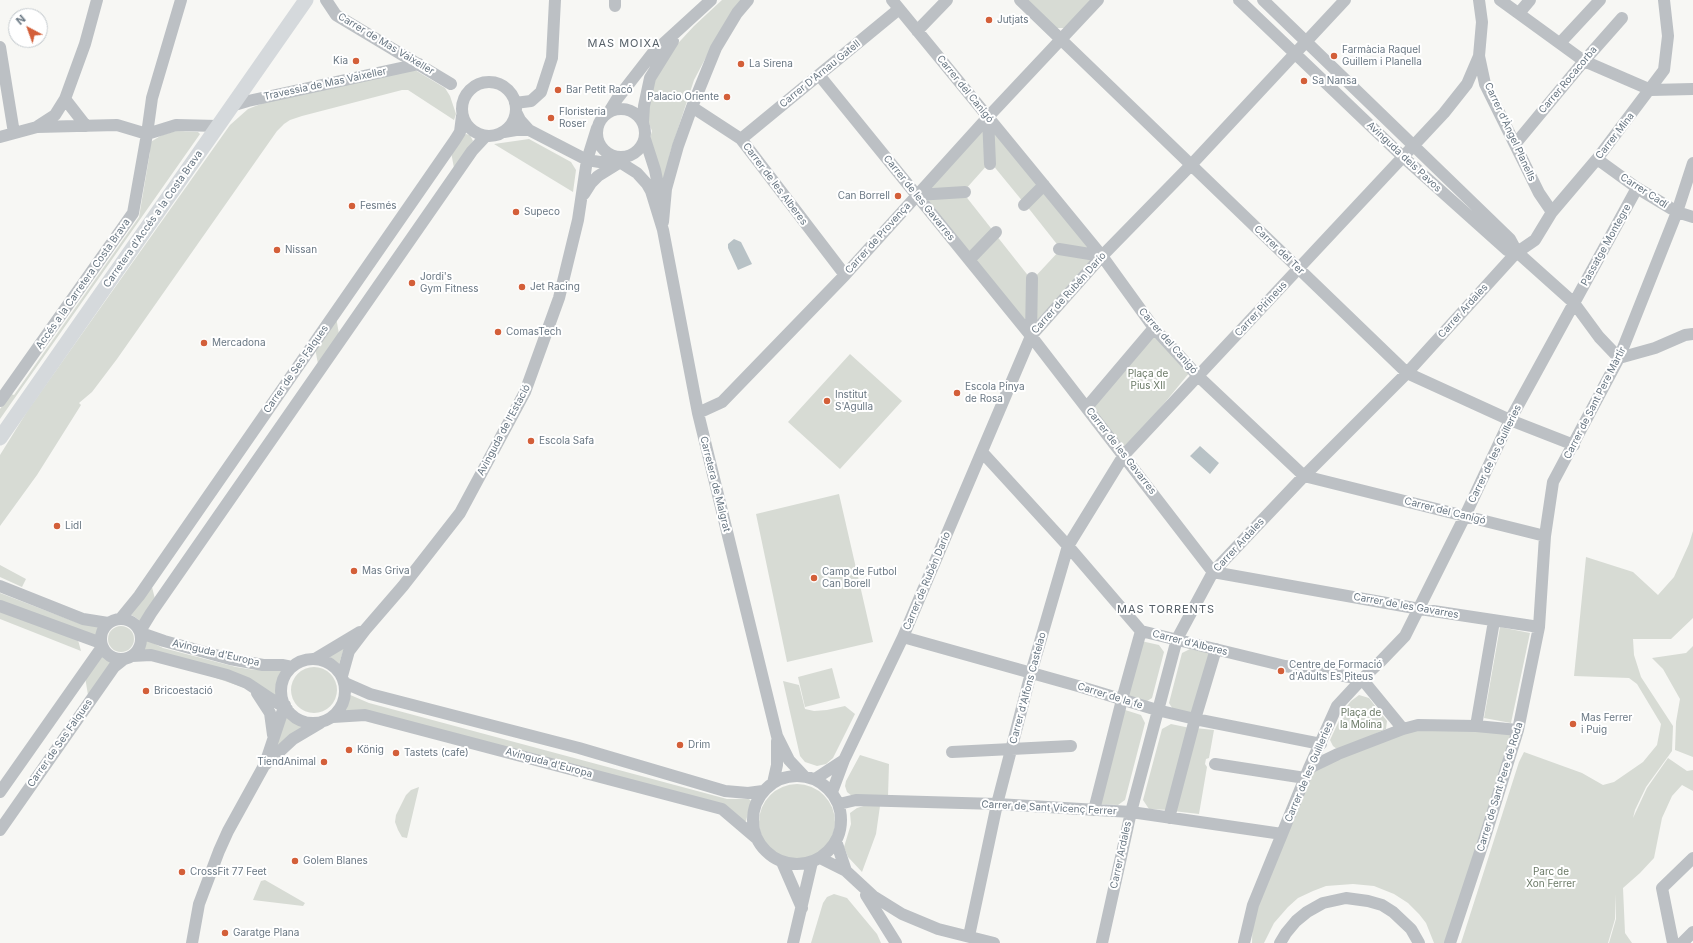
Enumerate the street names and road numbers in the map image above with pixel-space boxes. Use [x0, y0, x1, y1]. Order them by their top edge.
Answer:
street label: Carrer de Mas Vaixeller [336, 10, 436, 78]
street label: Carrer D'Arnau Gatell [777, 38, 863, 110]
street label: Carrer Rocacorba [1536, 44, 1600, 116]
street label: Carrer del Canigó [934, 53, 996, 125]
street label: Travessia de Mas Vaixeller [263, 65, 387, 103]
street label: Carrer d'Àngel Planells [1482, 81, 1538, 183]
street label: Carrer Mina [1593, 110, 1637, 162]
street label: Avinguda dels Pavos [1364, 119, 1444, 195]
street label: Carrer de les Alberes [740, 140, 810, 228]
street label: Carretera d'Accés a la Costa Brava [101, 148, 205, 290]
street label: Carrer de les Gavarres [881, 153, 957, 243]
street label: Carrer Cadí [1618, 171, 1670, 211]
street label: Carrer de Provença [843, 200, 913, 276]
street label: Passatge Montegre [1579, 202, 1633, 288]
street label: Accés a la Carretera Costa Brava [33, 217, 133, 351]
street label: Carrer del Ter [1251, 223, 1307, 277]
street label: Carrer de Rubén Darío [1029, 250, 1109, 336]
street label: Carrer Pirineus [1232, 279, 1290, 339]
street label: Carrer Ardales [1436, 281, 1490, 341]
street label: Carrer del Canigó [1136, 306, 1200, 376]
street label: Carrer de Ses Falques [261, 323, 331, 415]
street label: Carrer de Sant Pere Màrtir [1561, 345, 1629, 461]
street label: Avinguda de l'Estació [475, 382, 533, 478]
street label: Carrer de les Guilleries [1466, 403, 1524, 505]
street label: Carrer de les Gavarres [1083, 405, 1159, 497]
street label: Carretera de Malgrat [697, 435, 733, 533]
street label: Carrer del Canigó [1403, 495, 1487, 527]
street label: Carrer Ardales [1211, 516, 1267, 574]
street label: Carrer de Rubén Darío [901, 530, 953, 632]
street label: Carrer de les Gavarres [1352, 591, 1460, 621]
street label: Carrer d'Alberes [1151, 628, 1229, 658]
street label: Carrer d'Alfons Castelao [1007, 631, 1049, 745]
street label: Avinguda d'Europa [171, 637, 261, 669]
street label: Carrer de la fe [1076, 680, 1144, 712]
street label: Carrer de Ses Falques [25, 697, 95, 789]
street label: Carrer de les Guilleries [1282, 720, 1336, 824]
street label: Carrer de Sant Pere de Roda [1475, 721, 1525, 853]
street label: Avinguda d'Europa [504, 746, 594, 780]
street label: Carrer de Sant Vicenç Ferrer [981, 798, 1117, 818]
street label: Carrer Ardales [1108, 820, 1134, 890]

